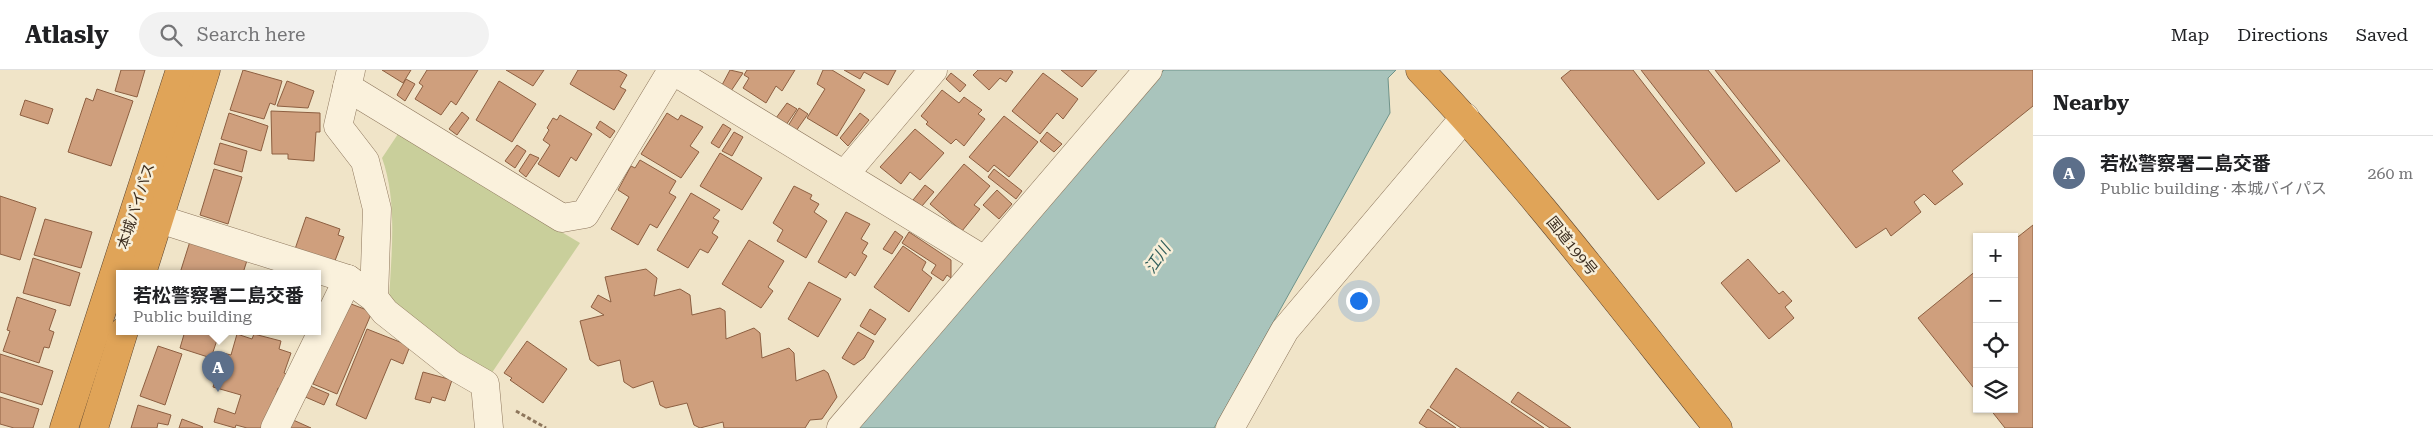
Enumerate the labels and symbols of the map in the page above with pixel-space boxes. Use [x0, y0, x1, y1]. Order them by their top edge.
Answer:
street label: 本城バイパス [114, 161, 158, 251]
street label: 国道199号 [1543, 213, 1601, 279]
water label: 江川 [1141, 238, 1175, 277]
your location [1346, 288, 1372, 314]
pin: A [202, 351, 234, 392]

